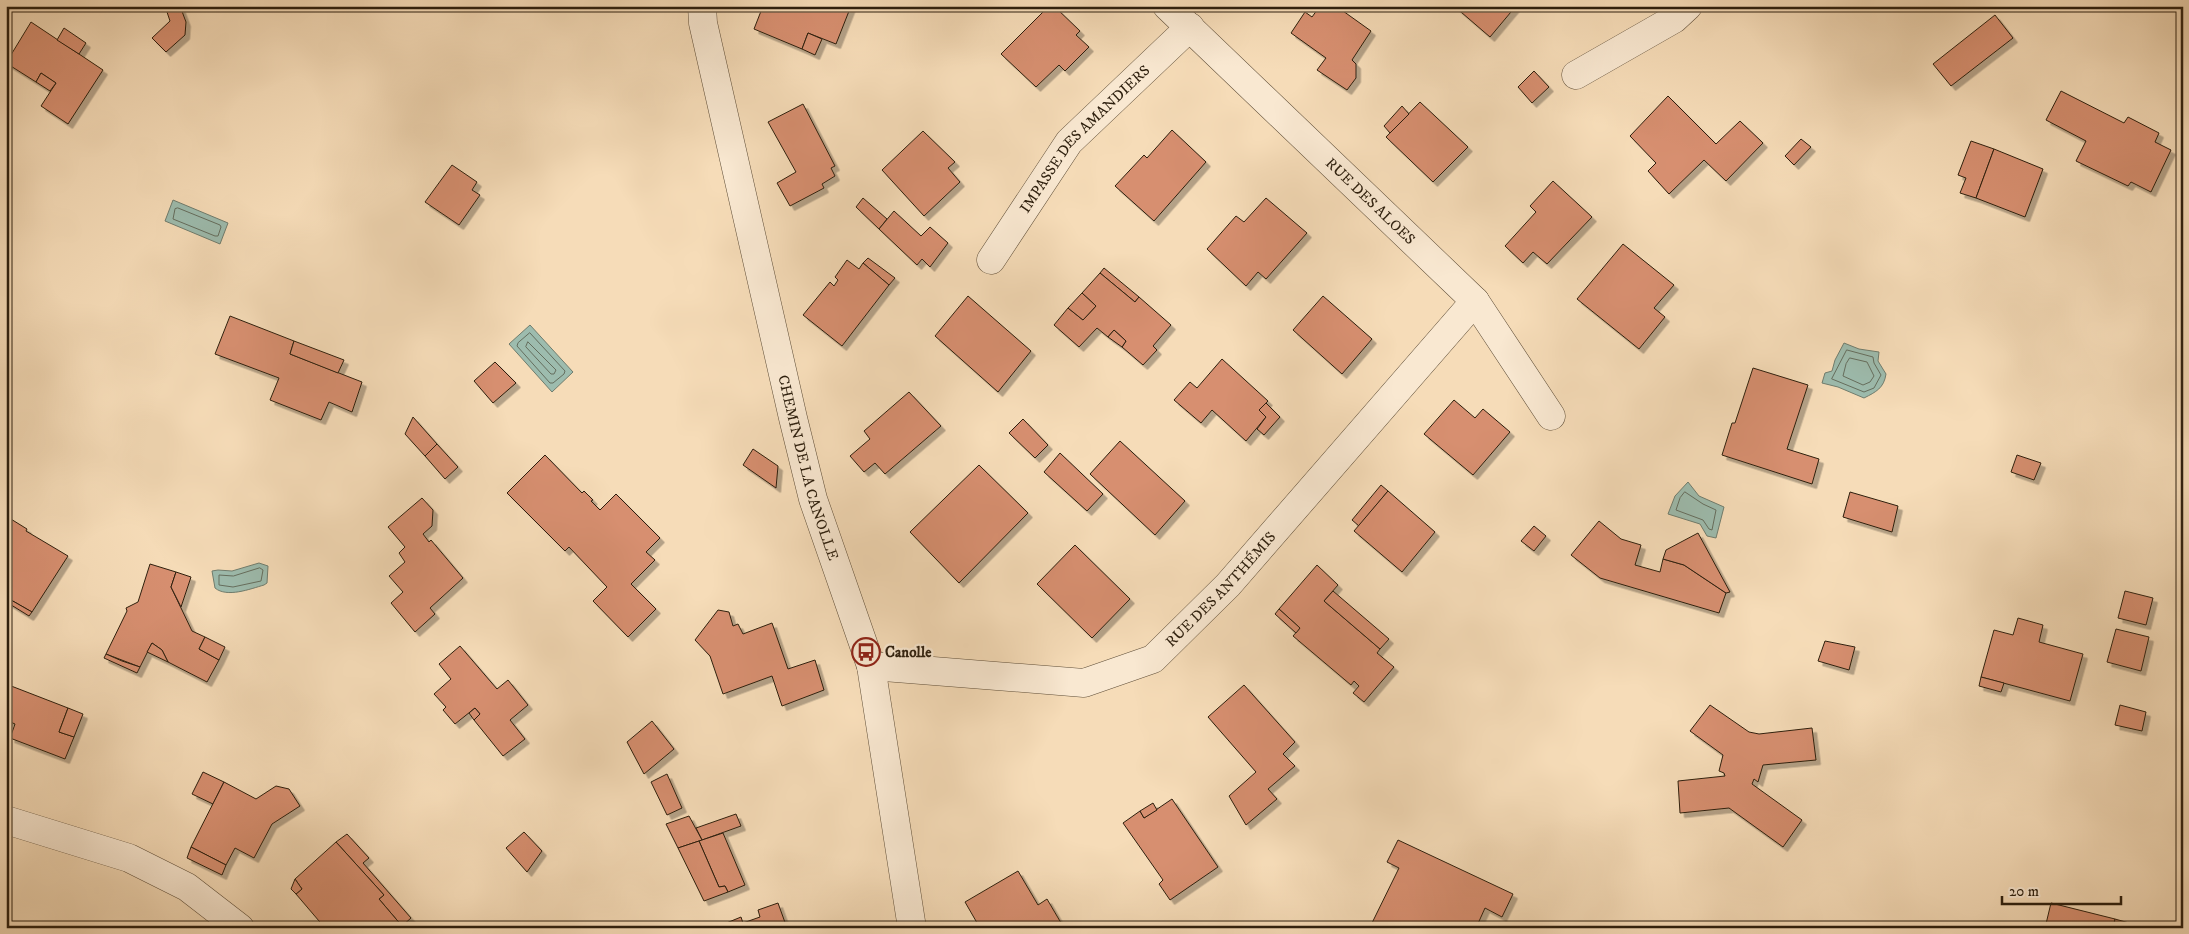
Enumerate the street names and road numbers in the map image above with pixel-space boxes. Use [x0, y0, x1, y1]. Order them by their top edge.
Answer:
street label: IMPASSE DES AMANDIERS [1016, 61, 1154, 217]
street label: RUE DES ALOES [1321, 154, 1419, 249]
street label: CHEMIN DE LA CANOLLE [773, 373, 843, 563]
street label: RUE DES ANTHÉMIS [1162, 528, 1280, 651]

